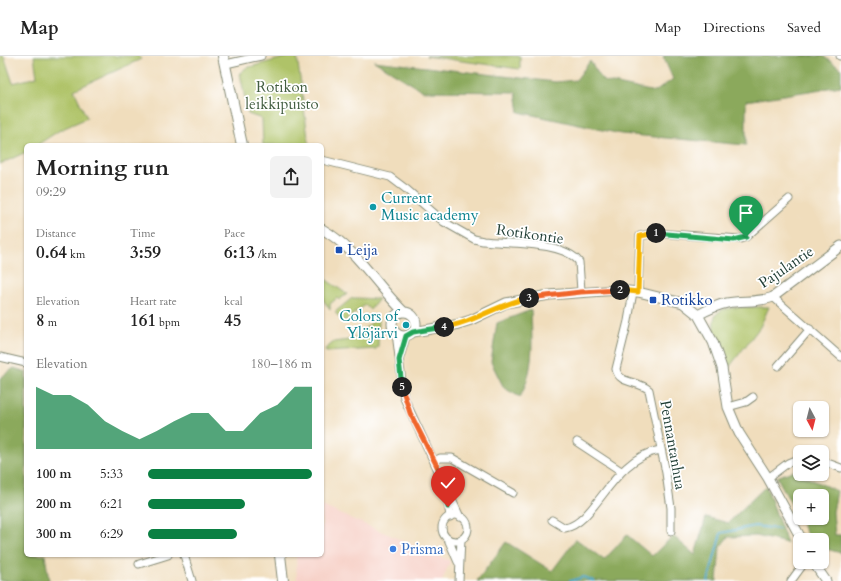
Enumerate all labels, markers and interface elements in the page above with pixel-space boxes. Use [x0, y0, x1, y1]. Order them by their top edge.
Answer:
text: Map [20, 15, 59, 41]
text: Map [655, 18, 681, 37]
text: Directions [703, 18, 765, 37]
text: Saved [787, 18, 821, 37]
park label: Rotikon leikkipuisto [245, 77, 319, 114]
text: Morning run [36, 153, 169, 183]
button: share [270, 156, 312, 198]
text: 09:29 [36, 183, 66, 201]
place label: Current Music academy [381, 188, 479, 225]
pin [729, 196, 763, 237]
marker: Current Music academy [368, 202, 378, 212]
icon: arrive [735, 202, 757, 224]
street label: Rotikontie [495, 219, 565, 249]
pin: 1 [646, 223, 666, 243]
text: 1 [653, 225, 659, 240]
text: Distance [36, 226, 76, 241]
text: Time [130, 226, 155, 241]
text: Pace [224, 226, 245, 241]
place label: Leija [347, 240, 378, 260]
text: 0.64 [36, 241, 67, 264]
text: 3:59 [130, 241, 161, 264]
text: 6:13 [224, 241, 255, 264]
street label: Pajulantie [755, 241, 818, 293]
marker: Leija [334, 245, 344, 255]
text: km [67, 247, 85, 262]
text: /km [255, 247, 277, 262]
pin: 2 [610, 280, 630, 300]
text: 2 [617, 282, 623, 297]
pin: 3 [519, 288, 539, 308]
text: 3 [526, 290, 532, 305]
place label: Rotikko [661, 290, 713, 310]
text: Elevation [36, 294, 80, 309]
text: Heart rate [130, 294, 177, 309]
text: kcal [224, 294, 242, 309]
marker: Rotikko [648, 295, 658, 305]
place label: Colors of Ylöjärvi [339, 306, 400, 343]
text: 8 [36, 309, 45, 332]
text: 161 [130, 309, 156, 332]
text: 45 [224, 309, 241, 332]
text: m [45, 315, 57, 330]
text: bpm [156, 315, 180, 330]
pin: 4 [434, 317, 454, 337]
text: 4 [441, 319, 447, 334]
marker: Colors of Ylöjärvi [401, 320, 411, 330]
text: Elevation [36, 355, 88, 373]
text: 180–186 m [250, 355, 312, 373]
pin: 5 [392, 377, 412, 397]
text: 5 [399, 379, 405, 394]
street label: Pennantanhua [655, 399, 691, 492]
north arrow [793, 401, 829, 437]
map controls [793, 401, 829, 569]
button: layers [793, 445, 829, 481]
text: 100 m [36, 465, 71, 483]
text: 5:33 [100, 465, 123, 483]
pin [431, 466, 465, 507]
icon: check [437, 472, 459, 494]
button: + [793, 489, 829, 525]
text: 200 m [36, 495, 71, 513]
text: 6:21 [100, 495, 123, 513]
text: 300 m [36, 525, 71, 543]
text: 6:29 [100, 525, 123, 543]
button: − [793, 533, 829, 569]
place label: Prisma [401, 539, 444, 559]
marker: Prisma [388, 544, 398, 554]

